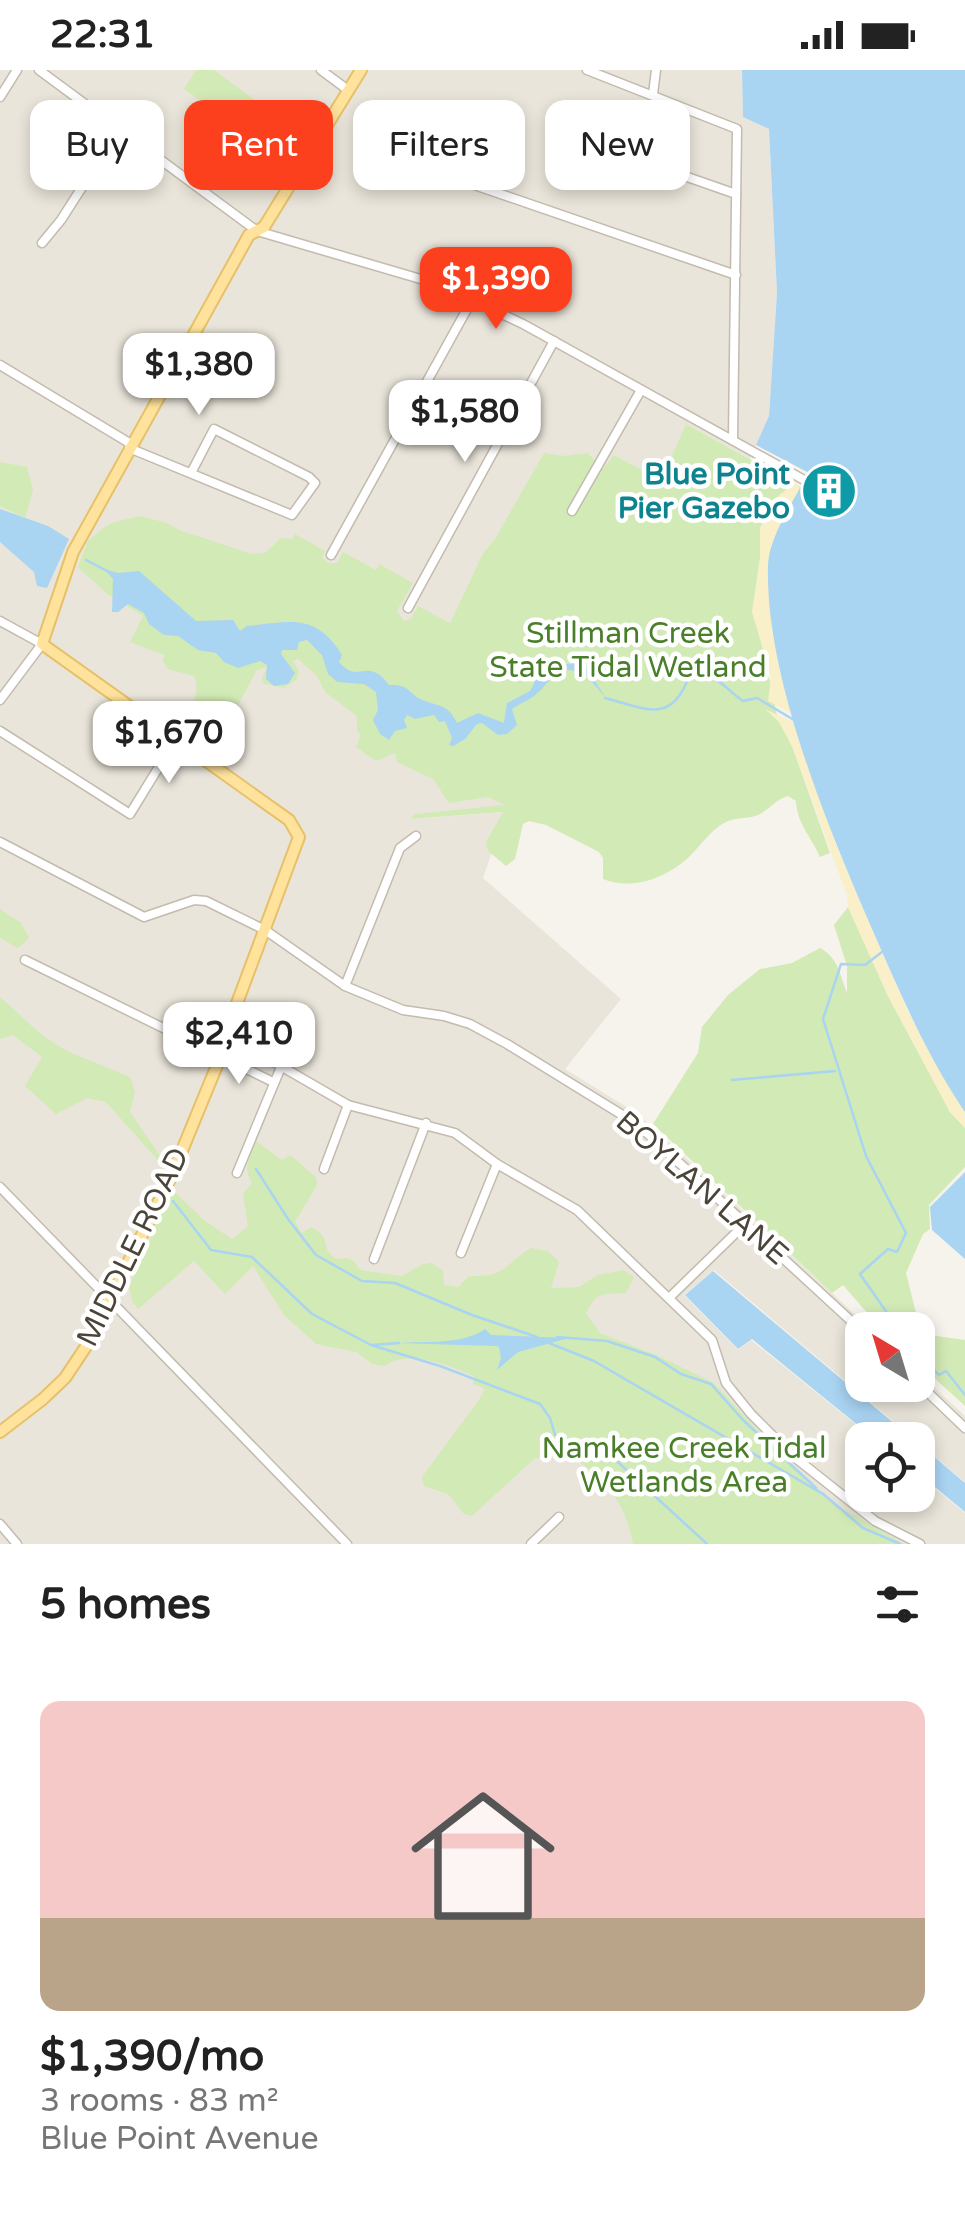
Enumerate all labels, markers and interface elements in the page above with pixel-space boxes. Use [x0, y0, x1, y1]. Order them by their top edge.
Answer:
text: 22:31 [50, 12, 155, 58]
chip: Buy [30, 100, 164, 190]
chip: Rent [184, 100, 333, 190]
chip: Filters [353, 100, 525, 190]
chip: New [545, 100, 690, 190]
pin: $1,390 [415, 247, 577, 332]
text: $1,390 [442, 260, 550, 298]
pin: $1,380 [118, 333, 280, 418]
text: $1,380 [145, 346, 253, 384]
pin: $1,580 [384, 380, 546, 465]
text: $1,580 [411, 393, 519, 431]
place label: Blue Point Pier Gazebo [618, 456, 791, 527]
building icon: Blue Point Pier Gazebo [799, 461, 859, 521]
park label: Stillman Creek State Tidal Wetland [489, 615, 767, 686]
pin: $1,670 [88, 701, 250, 786]
text: $1,670 [115, 714, 223, 752]
pin: $2,410 [158, 1002, 320, 1087]
text: $2,410 [185, 1015, 293, 1053]
street label: BOYLAN LANE [608, 1103, 796, 1273]
street label: MIDDLE ROAD [69, 1141, 197, 1353]
north arrow [845, 1312, 935, 1402]
map controls [845, 1312, 935, 1512]
button: locate [845, 1422, 935, 1512]
park label: Namkee Creek Tidal Wetlands Area [542, 1430, 826, 1501]
icon: filters [870, 1577, 925, 1632]
text: 5 homes [40, 1579, 211, 1630]
icon: home [393, 1766, 573, 1946]
text: $1,390/mo [40, 2031, 264, 2082]
text: 3 rooms · 83 m² [40, 2082, 279, 2120]
text: Blue Point Avenue [40, 2120, 319, 2158]

